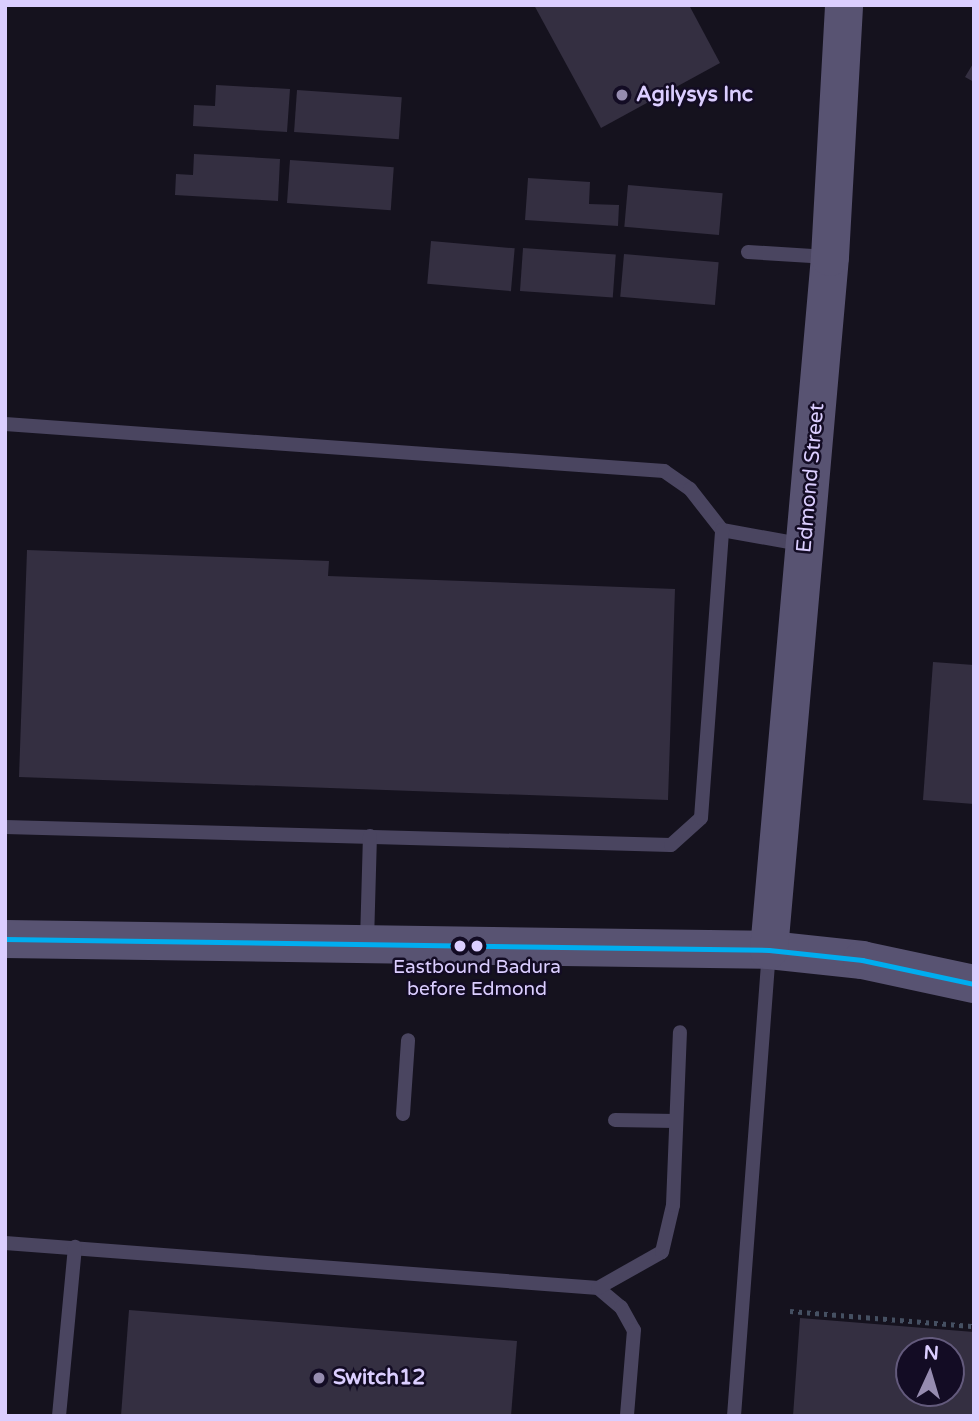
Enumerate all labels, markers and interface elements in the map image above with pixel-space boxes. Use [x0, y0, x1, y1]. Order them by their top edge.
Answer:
place label: Agilysys Inc [636, 82, 753, 108]
marker: Agilysys Inc [614, 87, 630, 103]
street label: Edmond Street [792, 402, 830, 554]
unlabelled marker [453, 939, 467, 953]
marker: Eastbound Badura before Edmond [470, 939, 484, 953]
place label: Eastbound Badura before Edmond [393, 957, 561, 1001]
north arrow [895, 1337, 965, 1407]
text: N [923, 1342, 940, 1365]
place label: Switch12 [333, 1365, 425, 1391]
marker: Switch12 [311, 1370, 327, 1386]

